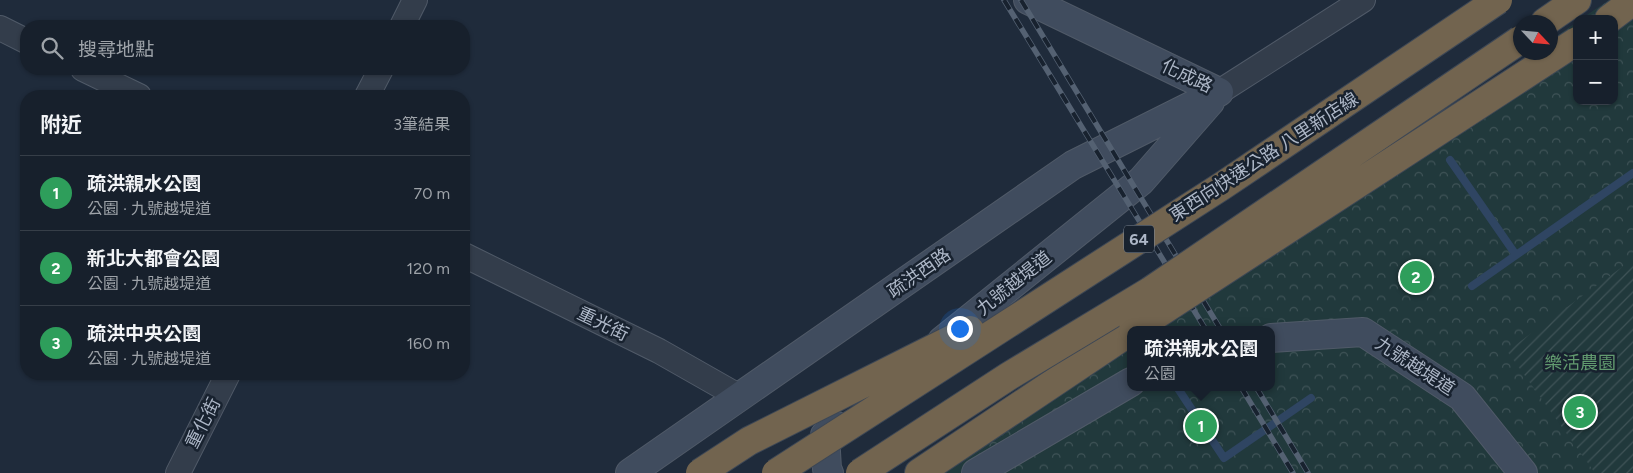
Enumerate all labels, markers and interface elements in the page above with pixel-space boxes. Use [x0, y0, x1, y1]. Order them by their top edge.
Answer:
north arrow [1513, 15, 1558, 60]
map controls [1573, 15, 1618, 105]
button: + [1573, 15, 1618, 60]
search box [20, 20, 470, 75]
icon: search [38, 34, 66, 62]
text: 搜尋地點 [78, 38, 154, 61]
street label: 化成路 [1158, 55, 1216, 97]
button: − [1573, 60, 1618, 105]
street label: 東西向快速公路 八里新店線 [1166, 88, 1362, 226]
text: 附近 [40, 112, 82, 137]
text: 3筆結果 [393, 115, 450, 134]
text: 疏洪親水公園 [87, 172, 201, 195]
text: 1 [53, 184, 59, 203]
text: 70 m [414, 184, 450, 203]
text: 公園 · 九號越堤道 [87, 199, 211, 218]
road number: 64 [1124, 225, 1154, 252]
street label: 疏洪西路 [883, 243, 955, 303]
street label: 九號越堤道 [972, 246, 1056, 320]
text: 新北大都會公園 [87, 247, 220, 270]
pin: 2 [1400, 258, 1432, 296]
text: 2 [51, 259, 61, 278]
text: 120 m [407, 259, 450, 278]
text: 公園 · 九號越堤道 [87, 274, 211, 293]
street label: 重光街 [574, 302, 632, 346]
your location [947, 316, 973, 342]
text: 疏洪中央公園 [87, 322, 201, 345]
popup [1127, 326, 1275, 391]
street label: 九號越堤道 [1371, 332, 1459, 400]
text: 3 [52, 334, 60, 353]
text: 160 m [407, 334, 450, 353]
text: 疏洪親水公園 [1144, 337, 1258, 360]
text: 公園 · 九號越堤道 [87, 349, 211, 368]
park label: 樂活農園 [1544, 352, 1616, 374]
text: 公園 [1144, 364, 1176, 383]
pin: 3 [1564, 393, 1596, 431]
street label: 重化街 [181, 394, 225, 452]
pin: 1 [1185, 407, 1217, 445]

